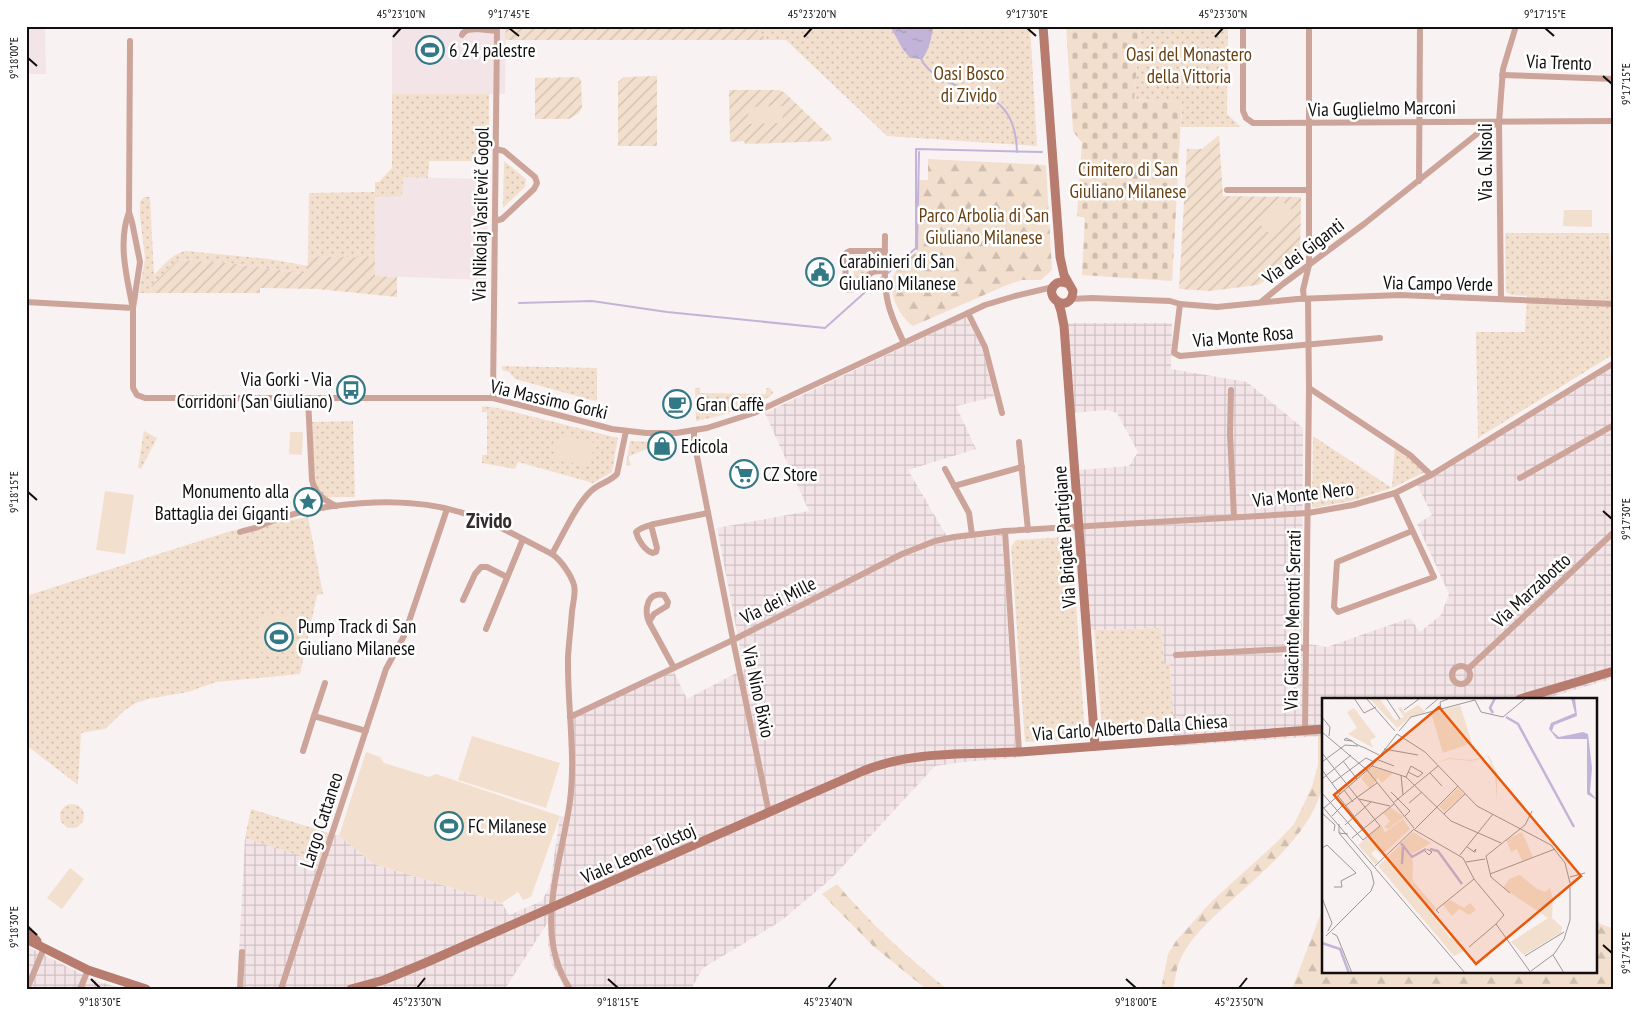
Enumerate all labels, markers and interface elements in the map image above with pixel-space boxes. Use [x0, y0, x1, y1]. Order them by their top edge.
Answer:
text: 45°23'10"N [377, 6, 425, 21]
text: 9°17'45"E [488, 6, 530, 21]
text: 45°23'20"N [788, 6, 836, 21]
text: 9°17'30"E [1006, 6, 1048, 21]
text: 45°23'30"N [1199, 6, 1247, 21]
text: 9°17'15"E [1524, 6, 1566, 21]
sports icon: 6 24 palestre [415, 35, 445, 65]
text: 9°18'00"E [6, 37, 21, 79]
place label: 6 24 palestre [449, 38, 536, 62]
park label: Oasi del Monastero della Vittoria [1126, 42, 1252, 88]
street label: Via Trento [1525, 49, 1592, 75]
park label: Oasi Bosco di Zivido [934, 61, 1004, 107]
text: 9°17'15"E [1618, 63, 1633, 105]
street label: Via Guglielmo Marconi [1307, 95, 1456, 121]
street label: Via G. Nisoli [1473, 123, 1497, 202]
street label: Via Nikolaj Vasil'evič Gogol [466, 126, 494, 302]
park label: Cimitero di San Giuliano Milanese [1069, 157, 1187, 203]
park label: Parco Arbolia di San Giuliano Milanese [919, 203, 1049, 249]
street label: Via dei Giganti [1257, 213, 1348, 290]
place label: Carabinieri di San Giuliano Milanese [839, 249, 956, 295]
public building icon: Carabinieri di San Giuliano Milanese [805, 257, 835, 287]
street label: Via Campo Verde [1382, 270, 1493, 296]
street label: Via Monte Rosa [1191, 320, 1294, 352]
place label: Via Gorki - Via Corridoni (San Giuliano) [177, 367, 333, 413]
street label: Via Massimo Gorki [487, 374, 610, 424]
bus stop icon: Via Gorki - Via Corridoni (San Giuliano) [336, 375, 366, 405]
cafe icon: Gran Caffè [662, 389, 692, 419]
place label: Gran Caffè [696, 392, 764, 416]
shop icon: Edicola [647, 431, 677, 461]
place label: Edicola [681, 434, 728, 458]
supermarket icon: CZ Store [729, 459, 759, 489]
place label: CZ Store [763, 462, 818, 486]
street label: Via Brigate Partigiane [1047, 465, 1081, 610]
text: 9°18'15"E [6, 471, 21, 513]
street label: Via Monte Nero [1250, 476, 1355, 512]
place label: Monumento alla Battaglia dei Giganti [155, 479, 289, 525]
place icon: Monumento alla Battaglia dei Giganti [293, 487, 323, 517]
text: 9°17'30"E [1618, 498, 1633, 540]
district label: Zivido [466, 507, 512, 534]
street label: Via Giacinto Menotti Serrati [1278, 529, 1306, 712]
street label: Via Marzabotto [1486, 548, 1575, 633]
street label: Via dei Mille [735, 571, 820, 630]
place label: Pump Track di San Giuliano Milanese [298, 614, 416, 660]
sports icon: Pump Track di San Giuliano Milanese [264, 622, 294, 652]
street label: Via Nino Bixio [737, 643, 780, 740]
inset map [1322, 698, 1598, 972]
street label: Via Carlo Alberto Dalla Chiesa [1031, 708, 1228, 746]
street label: Largo Cattaneo [294, 769, 348, 871]
sports icon: FC Milanese [434, 811, 464, 841]
place label: FC Milanese [468, 814, 547, 838]
street label: Viale Leone Tolstoj [576, 817, 699, 889]
text: 9°18'30"E [6, 906, 21, 948]
text: 9°17'45"E [1618, 932, 1633, 974]
text: 9°18'30"E [79, 994, 121, 1009]
text: 45°23'30"N [393, 994, 441, 1009]
text: 9°18'15"E [597, 994, 639, 1009]
text: 45°23'40"N [804, 994, 852, 1009]
text: 9°18'00"E [1115, 994, 1157, 1009]
text: 45°23'50"N [1215, 994, 1263, 1009]

